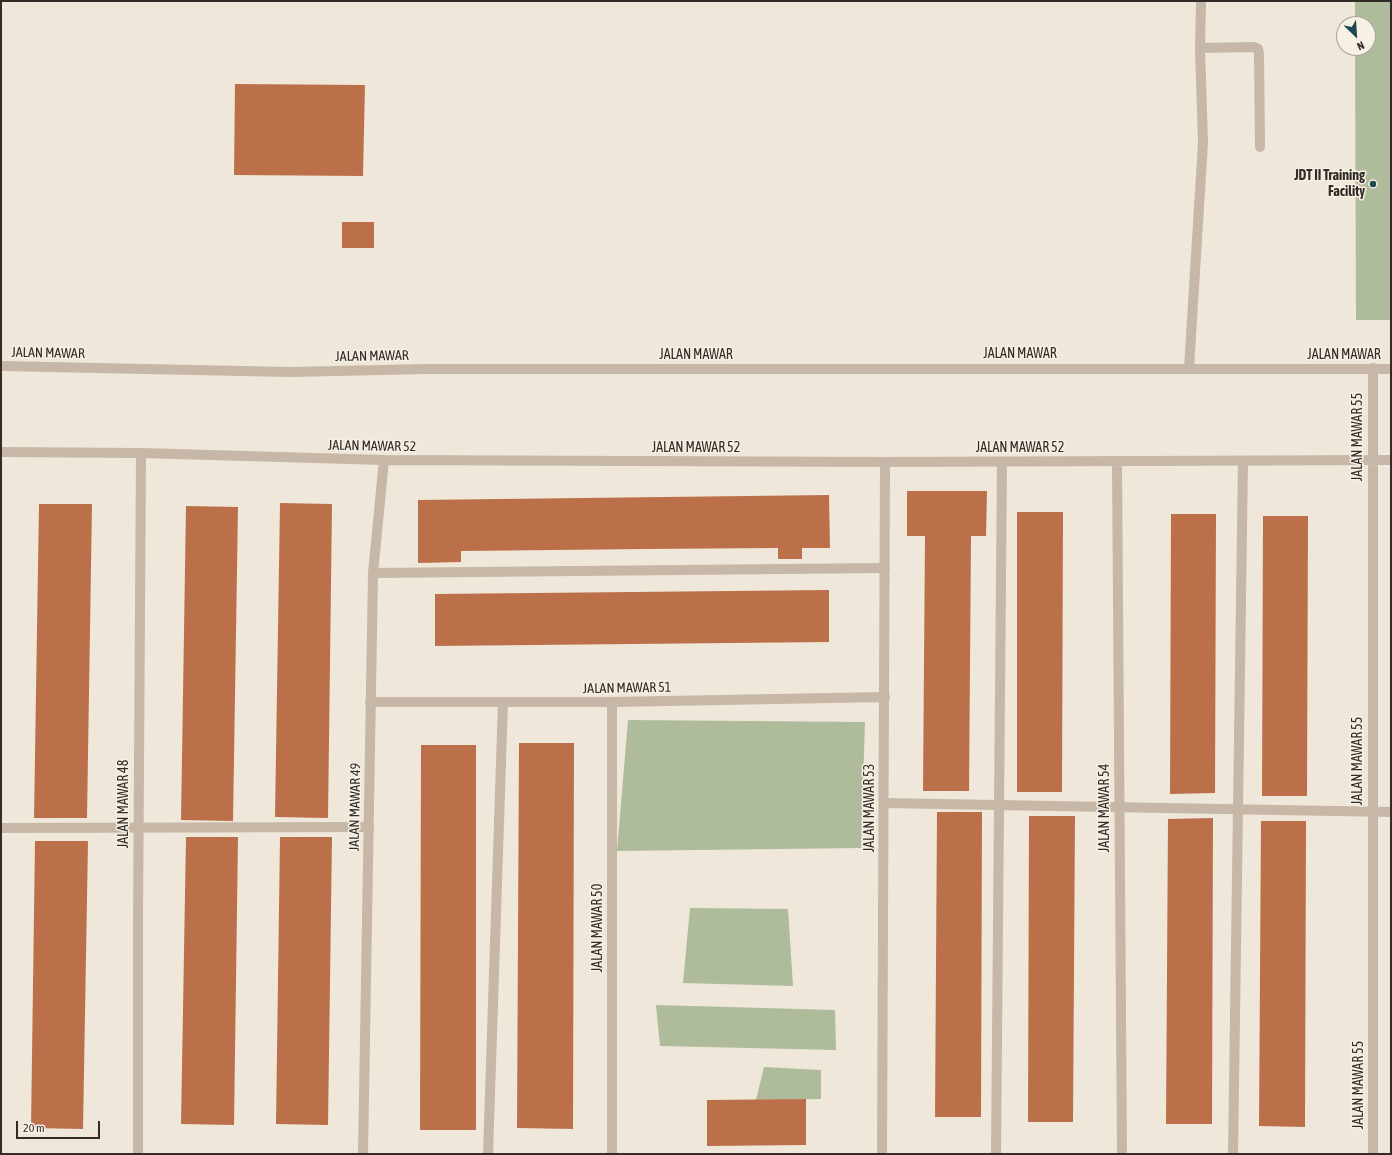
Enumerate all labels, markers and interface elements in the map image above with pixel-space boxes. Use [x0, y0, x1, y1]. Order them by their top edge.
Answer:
north arrow [1336, 16, 1376, 56]
text: N [1355, 39, 1366, 53]
place label: JDT II Training Facility [1294, 168, 1365, 200]
marker: JDT II Training Facility [1368, 179, 1378, 189]
street label: JALAN MAWAR [11, 344, 85, 362]
street label: JALAN MAWAR [983, 346, 1057, 362]
street label: JALAN MAWAR [335, 347, 409, 365]
street label: JALAN MAWAR [659, 347, 733, 363]
street label: JALAN MAWAR [1307, 347, 1381, 363]
street label: JALAN MAWAR 55 [1350, 393, 1366, 481]
street label: JALAN MAWAR 52 [328, 437, 416, 455]
street label: JALAN MAWAR 52 [652, 440, 740, 456]
street label: JALAN MAWAR 52 [976, 440, 1064, 456]
street label: JALAN MAWAR 51 [583, 679, 671, 697]
street label: JALAN MAWAR 55 [1350, 717, 1366, 805]
street label: JALAN MAWAR 48 [116, 760, 132, 848]
street label: JALAN MAWAR 49 [346, 763, 364, 851]
street label: JALAN MAWAR 53 [862, 764, 878, 852]
street label: JALAN MAWAR 54 [1097, 764, 1113, 852]
street label: JALAN MAWAR 50 [590, 884, 606, 972]
street label: JALAN MAWAR 55 [1351, 1041, 1367, 1129]
scale bar [18, 1113, 102, 1139]
text: 20 m [23, 1121, 45, 1135]

